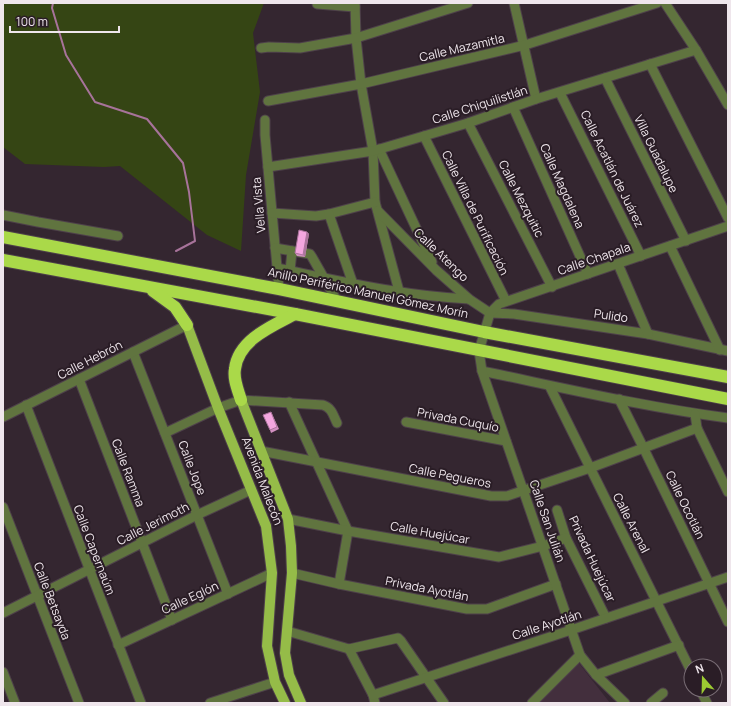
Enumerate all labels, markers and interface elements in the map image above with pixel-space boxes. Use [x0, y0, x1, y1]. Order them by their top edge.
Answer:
scale bar [10, 8, 119, 34]
text: 100 m [16, 13, 48, 30]
street label: Calle Mazamitla [418, 29, 506, 66]
street label: Calle Chiquilistlán [430, 81, 530, 128]
street label: Calle Acatlán de Juárez [577, 107, 648, 230]
street label: Villa Guadalupe [630, 112, 683, 196]
street label: Calle Magdalena [536, 141, 589, 231]
street label: Calle Villa de Purificación [438, 148, 513, 278]
street label: Calle Mezquitic [495, 157, 548, 241]
street label: Vella Vista [248, 177, 269, 234]
street label: Calle Atengo [410, 224, 473, 285]
street label: Calle Chapala [555, 238, 632, 279]
street label: Anillo Periférico Manuel Gómez Morín [266, 263, 470, 322]
street label: Pulido [593, 305, 629, 326]
street label: Calle Hebrón [54, 336, 125, 383]
street label: Privada Cuquío [416, 403, 500, 436]
street label: Avenida Malecón [238, 434, 287, 527]
street label: Calle Ramma [108, 436, 149, 509]
street label: Calle Jope [174, 438, 211, 498]
street label: Calle Pegueros [408, 459, 493, 492]
street label: Calle Ocotlán [662, 468, 709, 542]
street label: Calle San Julián [525, 477, 570, 564]
street label: Calle Arenal [609, 490, 654, 556]
street label: Calle Jerimoth [114, 498, 192, 549]
street label: Calle Capernaúm [69, 502, 119, 597]
street label: Privada Huejúcar [565, 513, 620, 605]
street label: Calle Huejúcar [389, 517, 472, 548]
street label: Calle Betsayda [30, 560, 75, 642]
street label: Privada Ayotlán [384, 572, 470, 605]
street label: Calle Eglón [158, 577, 221, 618]
street label: Calle Ayotlán [510, 605, 584, 644]
north arrow [683, 658, 723, 698]
text: N [693, 660, 706, 677]

